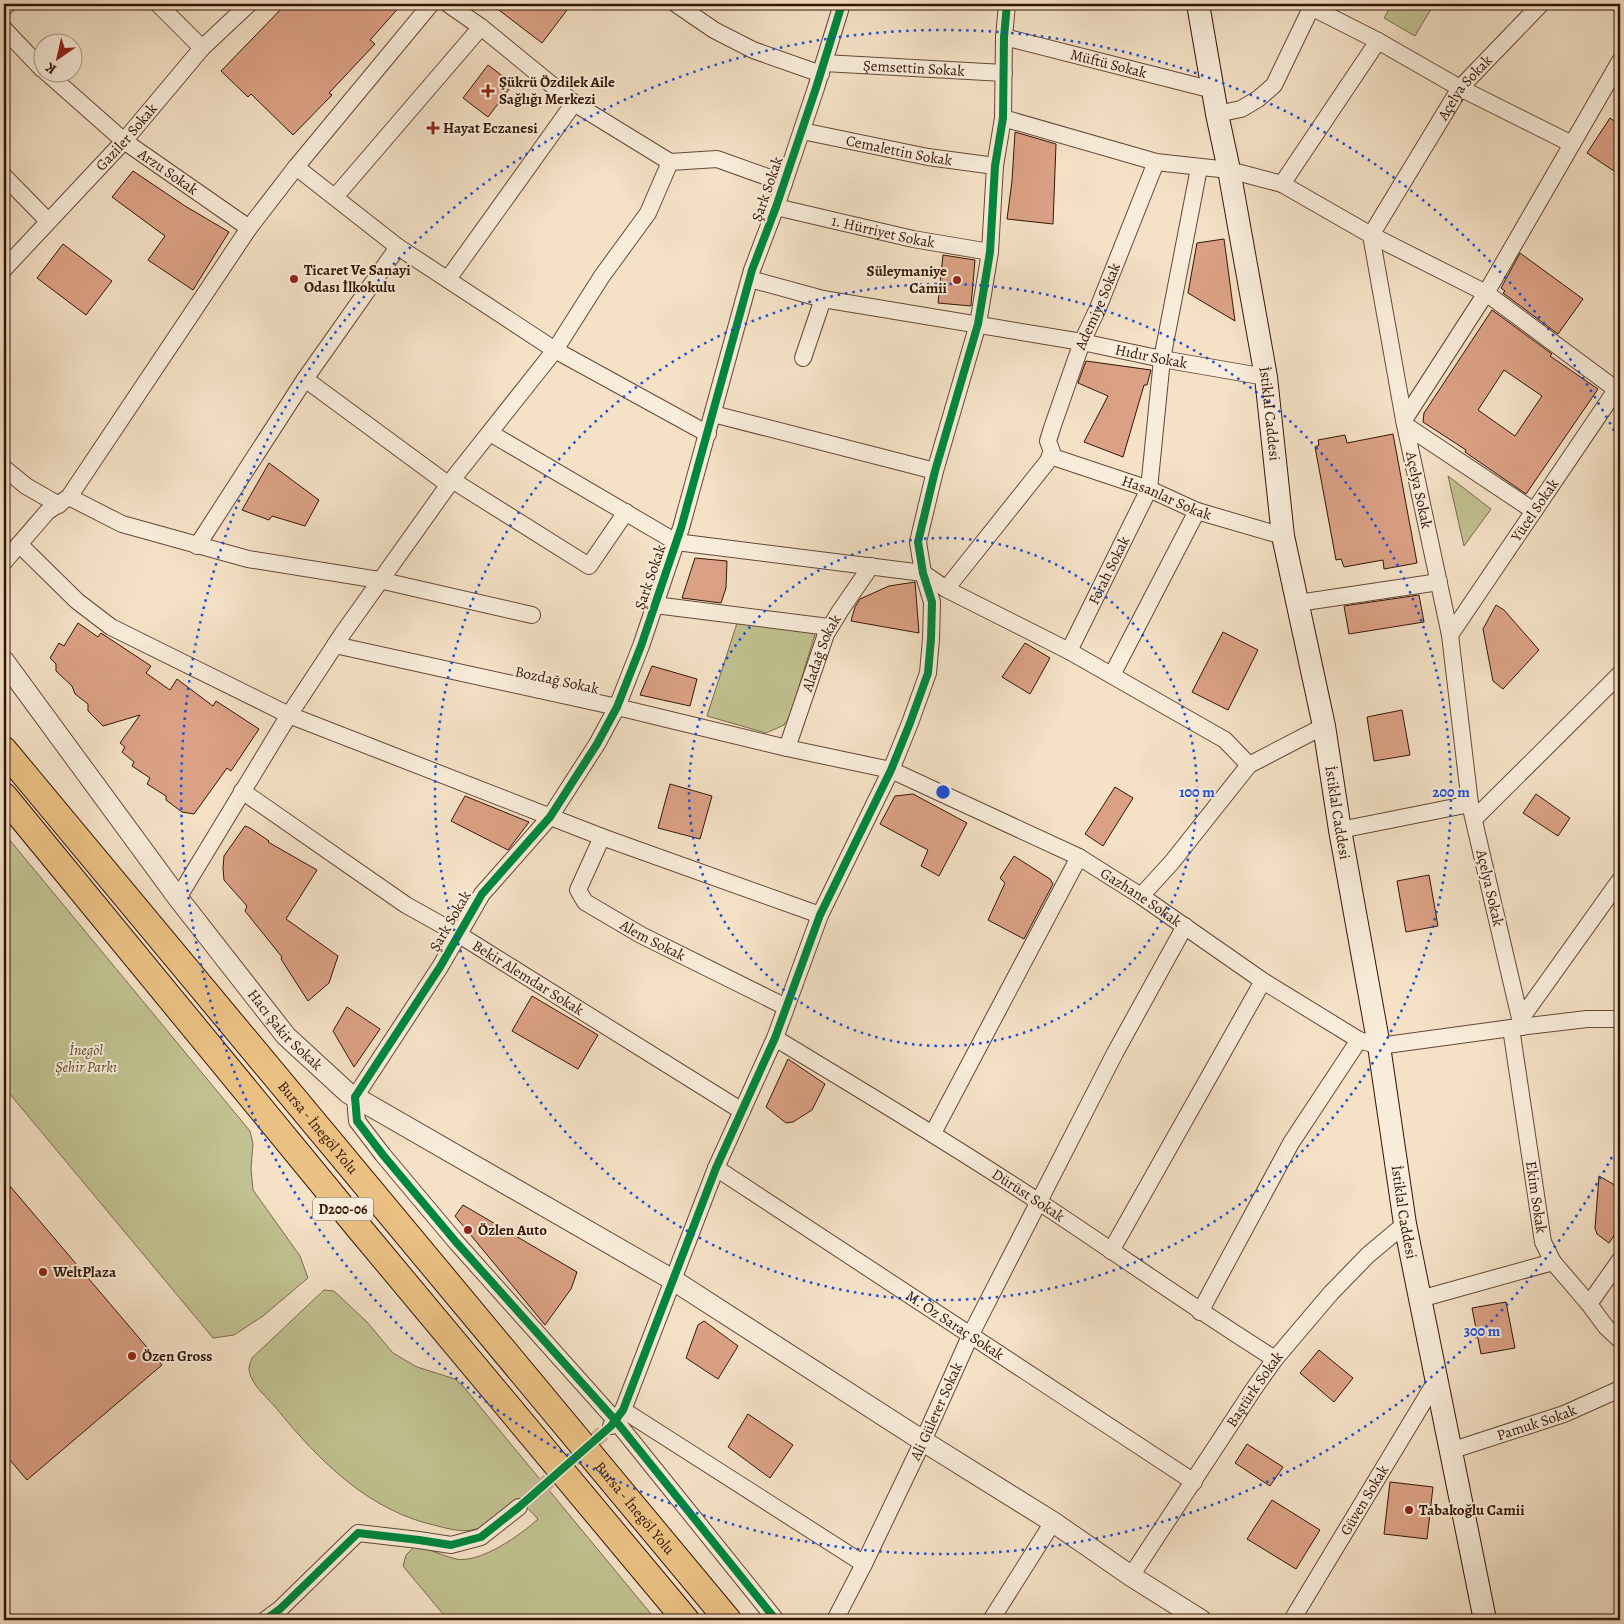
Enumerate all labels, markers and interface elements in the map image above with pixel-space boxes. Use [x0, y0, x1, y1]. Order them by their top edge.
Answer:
north arrow [32, 32, 82, 82]
street label: Müftü Sokak [1068, 44, 1150, 83]
street label: Açelya Sokak [1432, 50, 1497, 125]
street label: Şemsettin Sokak [863, 55, 966, 81]
text: K [41, 57, 60, 79]
place label: Şükrü Özdilek Aile Sağlığı Merkezi [499, 72, 615, 109]
marker: Şükrü Özdilek Aile Sağlığı Merkezi [481, 84, 495, 98]
street label: Gaziler Sokak [91, 99, 162, 175]
place label: Hayat Eczanesi [443, 118, 538, 138]
marker: Hayat Eczanesi [427, 122, 439, 134]
street label: Cemalettin Sokak [844, 130, 954, 170]
street label: Arzu Sokak [133, 143, 203, 200]
street label: Şark Sokak [747, 153, 788, 224]
street label: 1. Hürriyet Sokak [829, 210, 937, 253]
street label: Ademiye Sokak [1070, 259, 1125, 353]
place label: Ticaret Ve Sanayi Odası İlkokulu [304, 260, 411, 297]
place label: Süleymaniye Camii [867, 261, 948, 298]
marker: Ticaret Ve Sanayi Odası İlkokulu [288, 273, 300, 285]
marker: Süleymaniye Camii [951, 274, 963, 286]
street label: Hıdır Sokak [1113, 339, 1190, 373]
street label: İstiklal Caddesi [1254, 365, 1285, 462]
street label: Açelya Sokak [1401, 449, 1437, 531]
street label: Hasanlar Sokak [1119, 471, 1214, 525]
street label: Yücel Sokak [1506, 474, 1563, 546]
street label: Ferah Sokak [1083, 532, 1134, 608]
street label: Şark Sokak [630, 541, 671, 612]
street label: Aladağ Sokak [797, 610, 846, 695]
street label: Bozdağ Sokak [513, 661, 601, 699]
street label: İstiklal Caddesi [1320, 764, 1355, 861]
text: 100 m [1179, 782, 1215, 802]
text: 200 m [1432, 782, 1470, 802]
centre of rings [934, 783, 952, 801]
street label: Açelya Sokak [1471, 847, 1509, 929]
street label: Gazhane Sokak [1097, 863, 1186, 932]
street label: Şark Sokak [424, 886, 476, 955]
street label: Alem Sokak [616, 914, 689, 966]
street label: Bekir Alemdar Sokak [469, 935, 588, 1020]
street label: Hacı Şakir Sokak [243, 985, 327, 1075]
park label: İnegöl Şehir Parkı [55, 1040, 117, 1077]
street label: Bursa - İnegöl Yolu [273, 1077, 363, 1179]
street label: Ekim Sokak [1521, 1160, 1552, 1235]
street label: Dürüst Sokak [988, 1164, 1069, 1227]
street label: İstiklal Caddesi [1387, 1164, 1422, 1261]
road number: D200-06 [313, 1198, 373, 1220]
place label: Özlen Auto [478, 1220, 547, 1240]
marker: Özlen Auto [462, 1224, 474, 1236]
place label: WeltPlaza [52, 1262, 117, 1282]
marker: WeltPlaza [37, 1266, 49, 1278]
street label: M. Öz Saraç Sokak [902, 1285, 1008, 1365]
text: 300 m [1464, 1321, 1501, 1341]
place label: Özen Gross [142, 1346, 212, 1366]
street label: Baştürk Sokak [1221, 1346, 1288, 1431]
marker: Özen Gross [126, 1350, 138, 1362]
street label: Ali Gülerer Sokak [905, 1359, 967, 1464]
street label: Pamuk Sokak [1494, 1400, 1580, 1445]
street label: Bursa - İnegöl Yolu [590, 1457, 680, 1559]
street label: Güven Sokak [1335, 1461, 1393, 1539]
place label: Tabakoğlu Camii [1419, 1500, 1525, 1520]
marker: Tabakoğlu Camii [1403, 1504, 1415, 1516]

